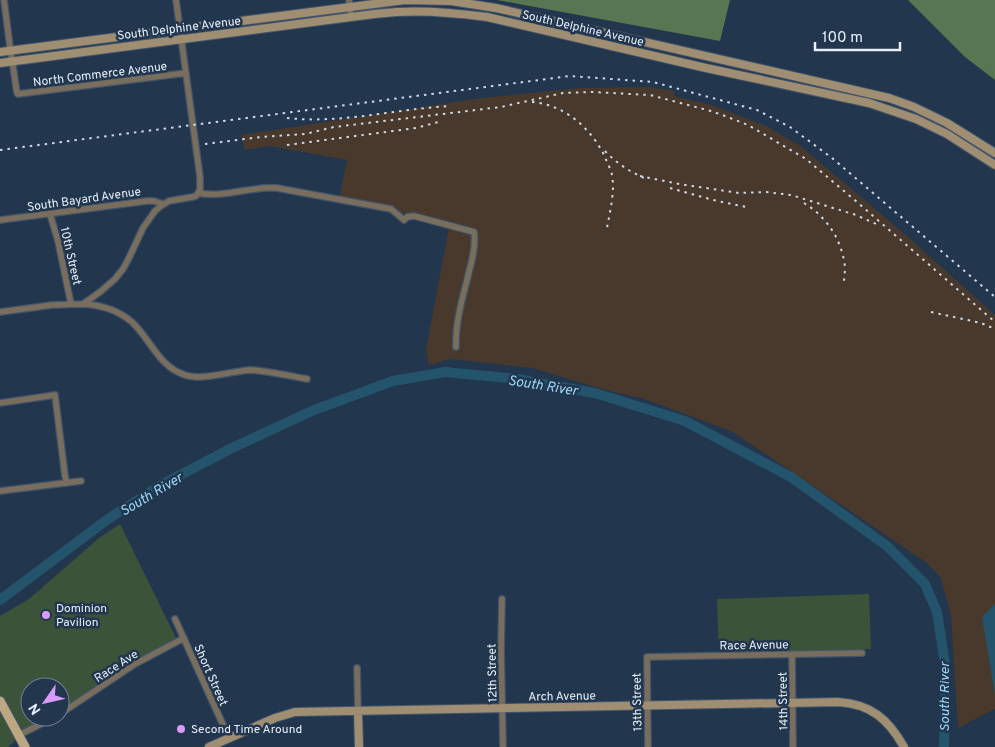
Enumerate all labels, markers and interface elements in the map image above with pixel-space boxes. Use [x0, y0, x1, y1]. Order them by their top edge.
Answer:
street label: South Delphine Avenue [520, 7, 645, 51]
street label: South Delphine Avenue [116, 13, 242, 45]
scale bar [815, 20, 900, 52]
text: 100 m [822, 29, 863, 48]
street label: North Commerce Avenue [32, 59, 168, 91]
street label: South Bayard Avenue [26, 184, 142, 216]
street label: 10th Street [56, 226, 84, 287]
water label: South River [507, 373, 580, 401]
water label: South River [117, 469, 188, 521]
place label: Dominion Pavilion [56, 601, 107, 631]
marker: Dominion Pavilion [40, 609, 52, 621]
street label: Race Avenue [719, 637, 789, 655]
street label: Short Street [189, 642, 231, 709]
street label: 12th Street [484, 643, 502, 702]
street label: Race Ave [91, 647, 142, 687]
water label: South River [937, 660, 954, 732]
street label: 14th Street [775, 672, 793, 730]
street label: 13th Street [629, 673, 647, 731]
north arrow [20, 677, 70, 727]
street label: Arch Avenue [528, 688, 596, 706]
text: N [26, 700, 45, 717]
place label: Second Time Around [191, 722, 302, 738]
marker: Second Time Around [175, 723, 187, 735]

